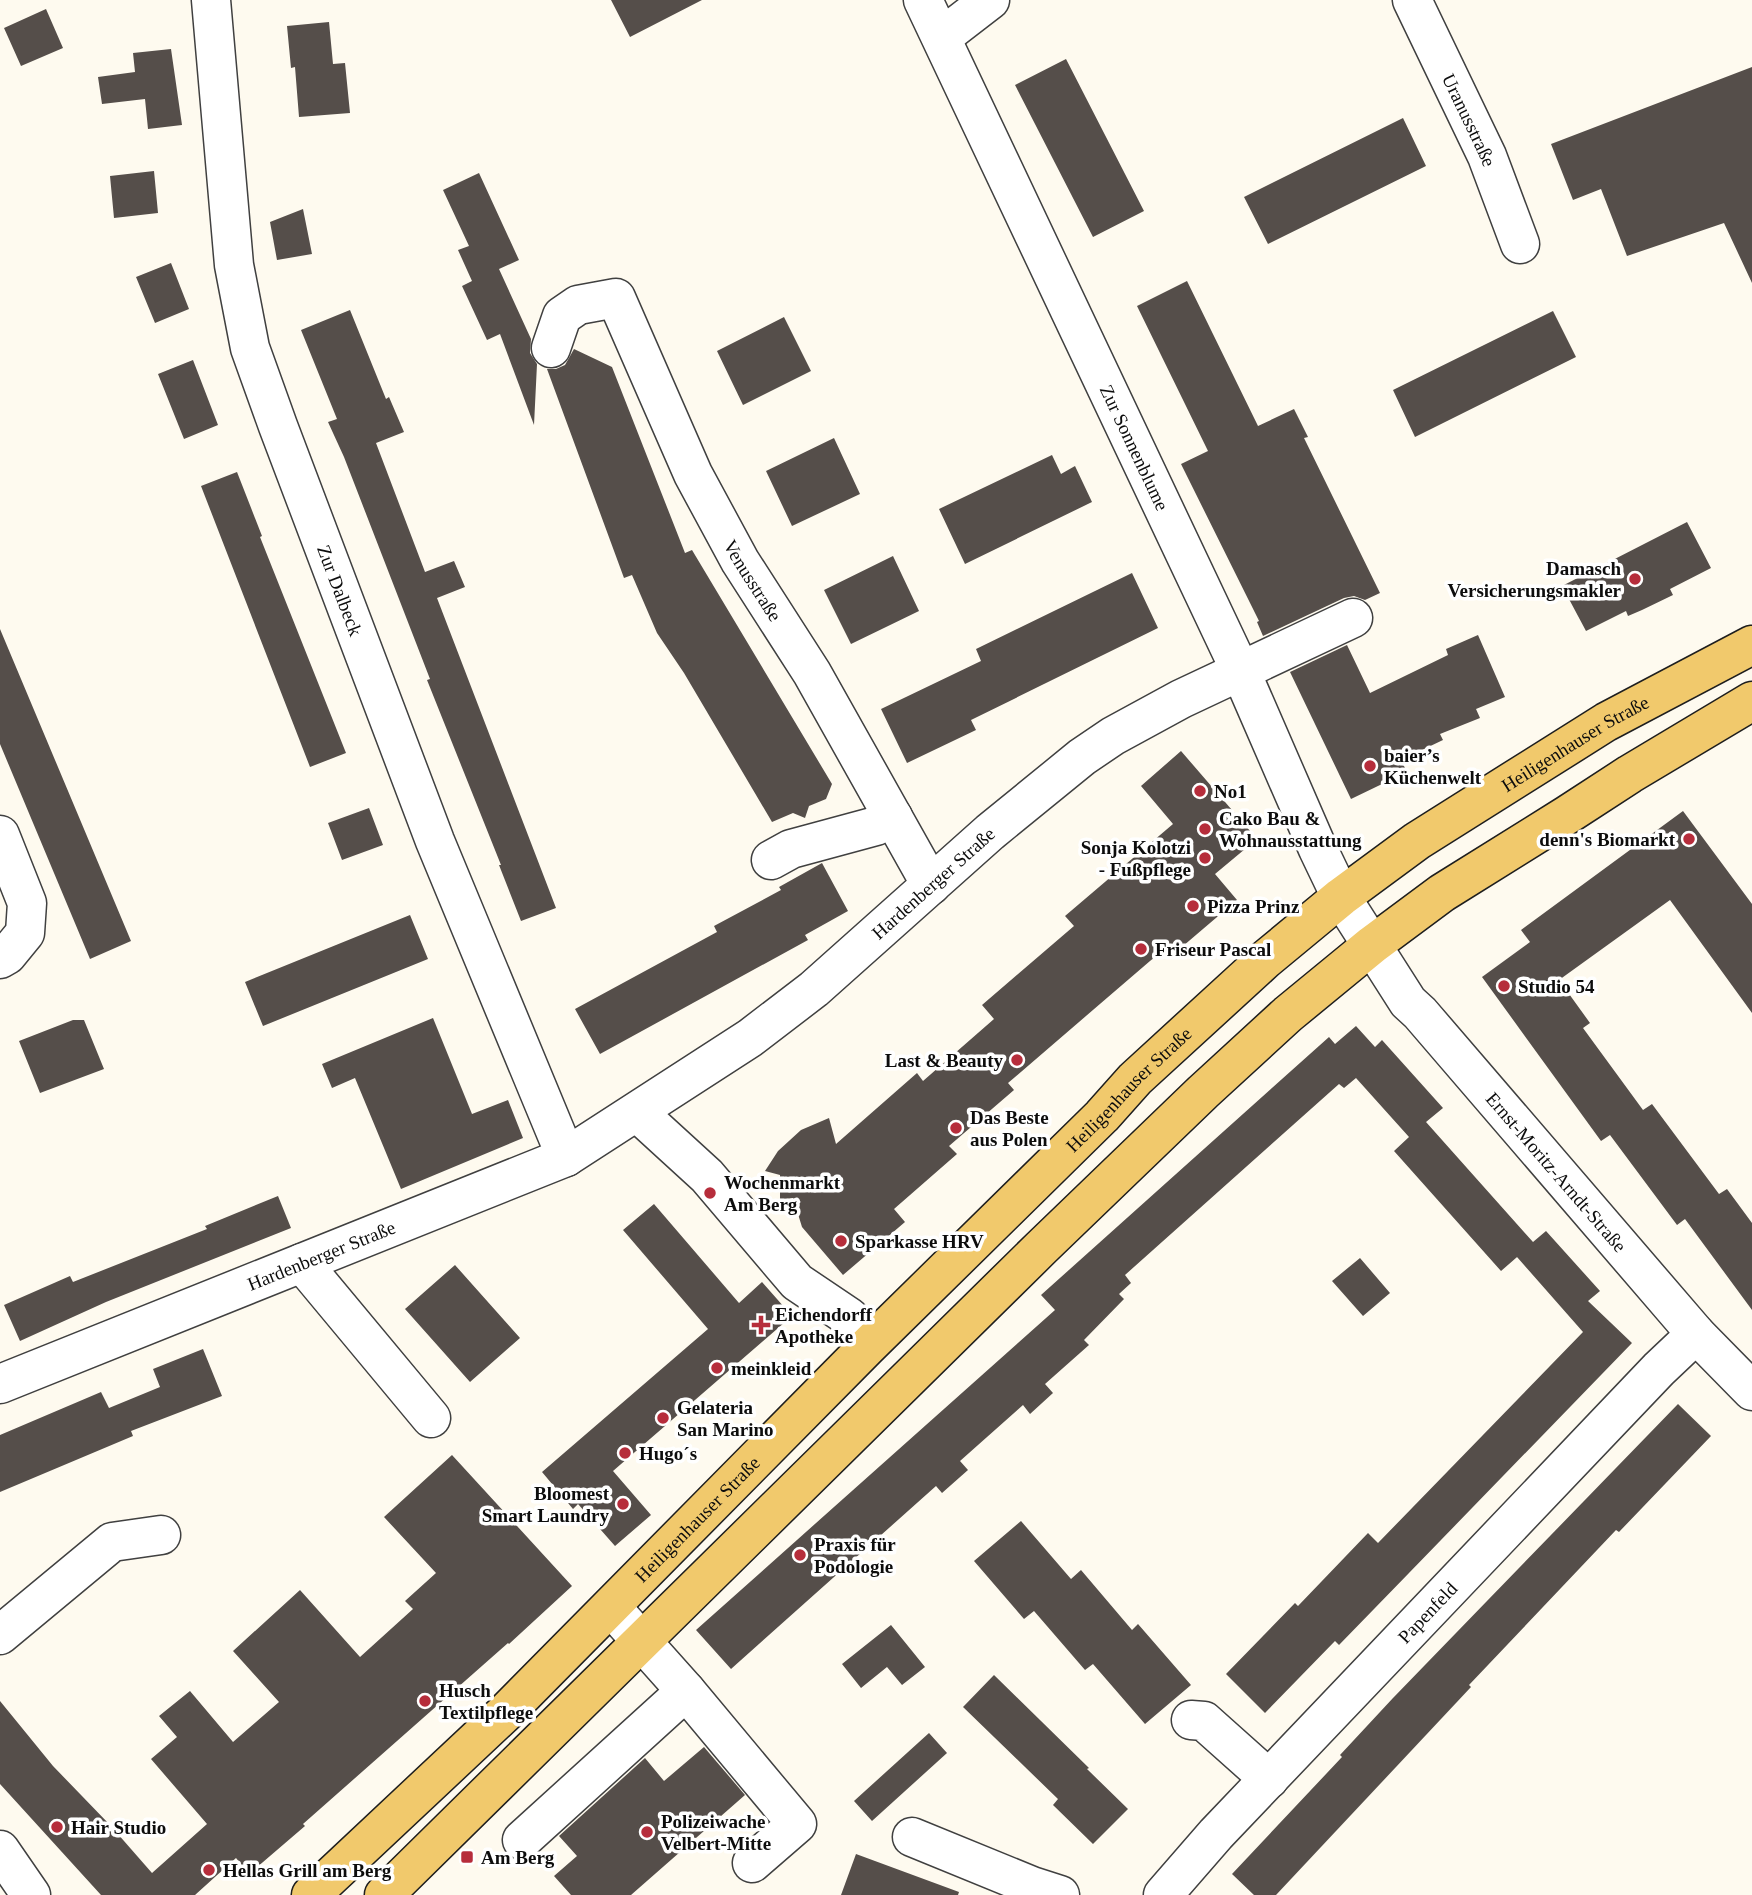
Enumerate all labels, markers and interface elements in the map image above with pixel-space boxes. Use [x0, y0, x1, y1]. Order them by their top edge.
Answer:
street label: Uranusstraße [1438, 70, 1500, 169]
street label: Zur Sonnenblume [1096, 381, 1173, 514]
street label: Venusstraße [720, 536, 786, 625]
street label: Zur Dalbeck [313, 542, 367, 639]
place label: Damasch Versicherungsmakler [1448, 558, 1622, 601]
marker: Damasch Versicherungsmakler [1627, 571, 1643, 587]
street label: Heiligenhauser Straße [1497, 691, 1652, 796]
place label: baier’s Küchenwelt [1384, 745, 1482, 788]
marker: baier’s Küchenwelt [1362, 758, 1378, 774]
place label: No1 [1214, 781, 1247, 802]
marker: No1 [1192, 783, 1208, 799]
place label: Cako Bau & Wohnausstattung [1219, 808, 1362, 851]
marker: Cako Bau & Wohnausstattung [1197, 821, 1213, 837]
street label: Hardenberger Straße [867, 823, 999, 943]
place label: denn's Biomarkt [1539, 829, 1676, 850]
marker: denn's Biomarkt [1681, 831, 1697, 847]
place label: Sonja Kolotzi - Fußpflege [1081, 837, 1191, 880]
marker: Sonja Kolotzi - Fußpflege [1197, 850, 1213, 866]
place label: Pizza Prinz [1207, 896, 1300, 917]
marker: Pizza Prinz [1185, 898, 1201, 914]
place label: Friseur Pascal [1155, 939, 1271, 960]
marker: Friseur Pascal [1133, 941, 1149, 957]
place label: Studio 54 [1518, 976, 1595, 997]
marker: Studio 54 [1496, 978, 1512, 994]
street label: Heiligenhauser Straße [1061, 1022, 1195, 1156]
place label: Last & Beauty [885, 1050, 1003, 1071]
marker: Last & Beauty [1009, 1052, 1025, 1068]
street label: Ernst-Moritz-Arndt-Straße [1482, 1088, 1631, 1256]
place label: Das Beste aus Polen [970, 1107, 1049, 1150]
marker: Das Beste aus Polen [948, 1120, 964, 1136]
place label: Wochenmarkt Am Berg [724, 1172, 841, 1215]
marker: Wochenmarkt Am Berg [702, 1185, 718, 1201]
street label: Hardenberger Straße [244, 1216, 398, 1294]
place label: Sparkasse HRV [855, 1231, 984, 1252]
marker: Sparkasse HRV [833, 1233, 849, 1249]
place label: Eichendorff Apotheke [775, 1304, 873, 1347]
marker: Eichendorff Apotheke [753, 1317, 769, 1333]
place label: meinkleid [731, 1358, 812, 1379]
marker: meinkleid [709, 1360, 725, 1376]
place label: Gelateria San Marino [677, 1397, 774, 1440]
marker: Gelateria San Marino [655, 1410, 671, 1426]
place label: Hugo´s [639, 1443, 697, 1464]
marker: Hugo´s [617, 1445, 633, 1461]
street label: Heiligenhauser Straße [630, 1452, 764, 1586]
place label: Bloomest Smart Laundry [482, 1483, 610, 1526]
marker: Bloomest Smart Laundry [615, 1496, 631, 1512]
place label: Praxis für Podologie [814, 1534, 896, 1577]
marker: Praxis für Podologie [792, 1547, 808, 1563]
street label: Papenfeld [1393, 1577, 1461, 1647]
place label: Husch Textilpflege [439, 1680, 533, 1723]
marker: Husch Textilpflege [417, 1693, 433, 1709]
place label: Polizeiwache Velbert-Mitte [661, 1811, 771, 1854]
place label: Hair Studio [71, 1817, 166, 1838]
marker: Hair Studio [49, 1819, 65, 1835]
marker: Polizeiwache Velbert-Mitte [639, 1824, 655, 1840]
place label: Am Berg [481, 1847, 555, 1868]
marker: Am Berg [459, 1849, 475, 1865]
place label: Hellas Grill am Berg [223, 1860, 392, 1881]
marker: Hellas Grill am Berg [201, 1862, 217, 1878]

